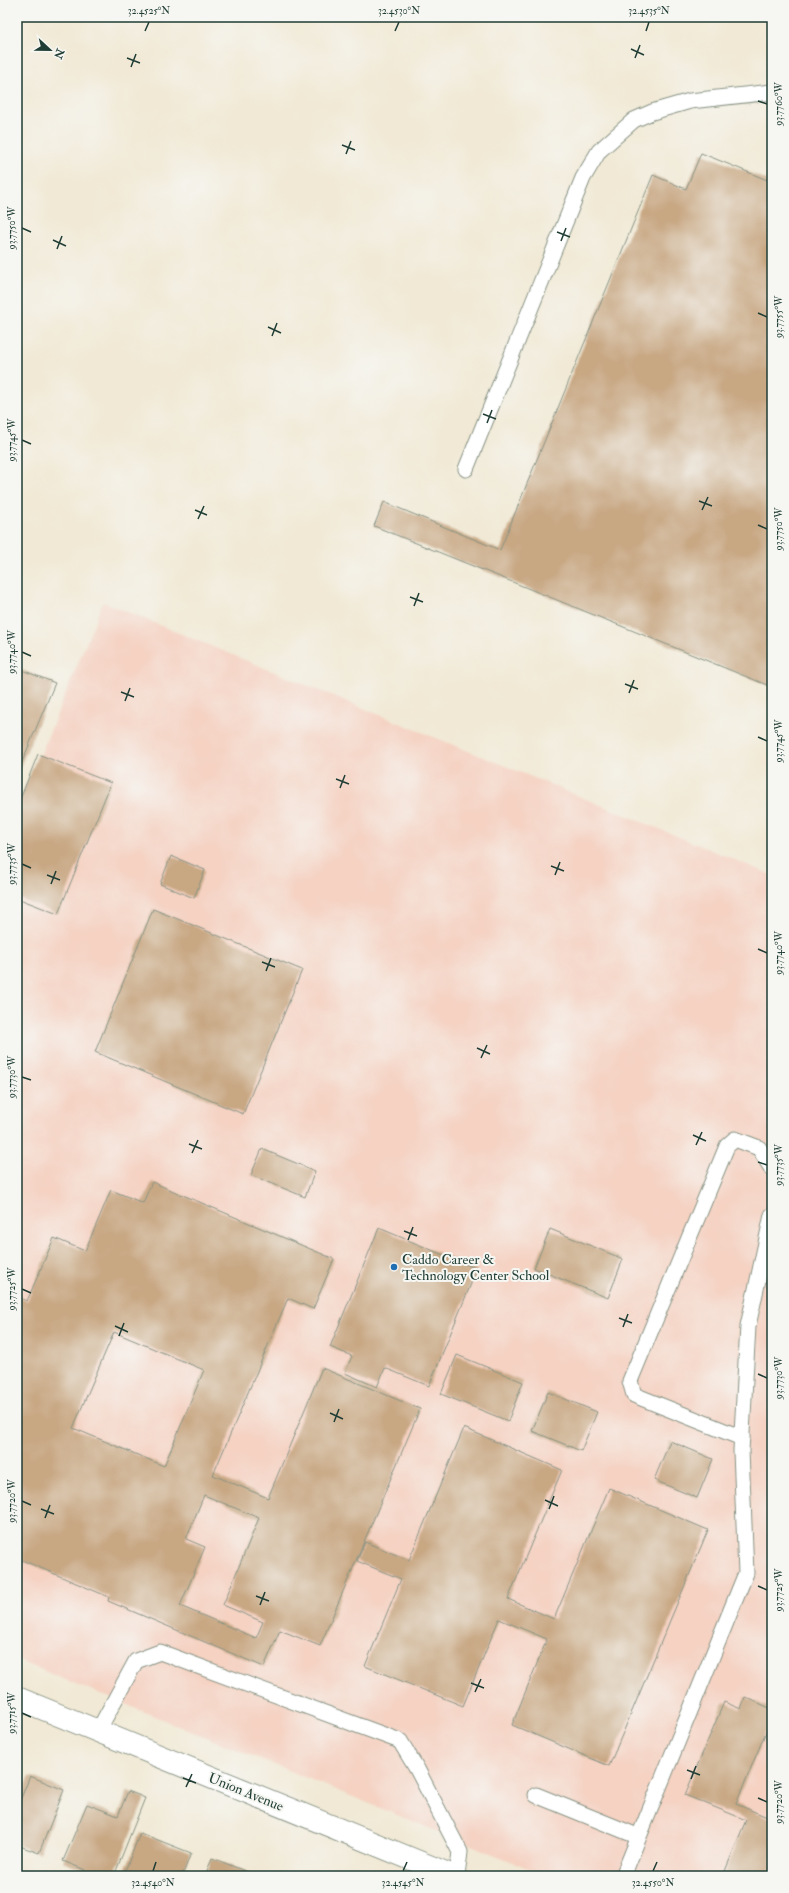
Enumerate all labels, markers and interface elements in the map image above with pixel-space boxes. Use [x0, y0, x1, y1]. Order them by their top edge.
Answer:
text: 32.4525°N [128, 5, 170, 17]
text: 32.4530°N [378, 5, 420, 17]
text: 32.4535°N [628, 5, 670, 17]
north arrow [30, 30, 70, 70]
text: N [51, 46, 67, 62]
text: 93.7760°W [773, 81, 785, 127]
text: 93.7750°W [6, 206, 18, 250]
text: 93.7755°W [773, 295, 785, 339]
text: 93.7745°W [6, 418, 18, 462]
text: 93.7750°W [773, 507, 785, 551]
text: 93.7740°W [6, 629, 18, 675]
text: 93.7745°W [773, 719, 785, 763]
text: 93.7735°W [6, 842, 18, 886]
text: 93.7740°W [773, 930, 785, 976]
text: 93.7730°W [6, 1055, 18, 1099]
text: 93.7735°W [773, 1143, 785, 1187]
place label: Caddo Career & Technology Center School [402, 1251, 550, 1285]
marker: Caddo Career & Technology Center School [389, 1262, 399, 1272]
text: 93.7725°W [6, 1267, 18, 1311]
text: 93.7730°W [773, 1356, 785, 1400]
text: 93.7720°W [6, 1478, 18, 1524]
text: 93.7725°W [773, 1568, 785, 1612]
text: 93.7715°W [6, 1692, 18, 1735]
street label: Union Avenue [206, 1769, 286, 1815]
text: 93.7720°W [773, 1779, 785, 1825]
text: 32.4540°N [131, 1877, 175, 1889]
text: 32.4545°N [382, 1877, 424, 1889]
text: 32.4550°N [632, 1877, 674, 1889]

